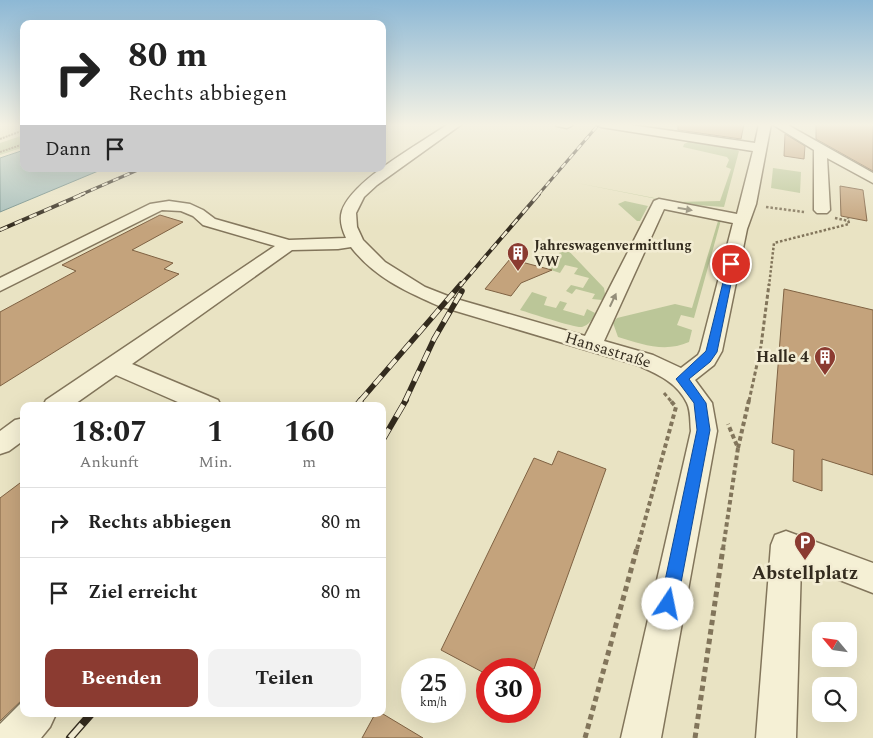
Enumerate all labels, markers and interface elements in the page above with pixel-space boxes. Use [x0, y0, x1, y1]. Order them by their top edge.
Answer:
text: 80 m [128, 29, 208, 82]
icon: right [45, 40, 110, 105]
text: Rechts abbiegen [128, 77, 287, 110]
text: Dann [45, 135, 91, 164]
icon: arrive [101, 135, 129, 163]
one-way arrow [678, 205, 694, 213]
place label: Jahreswagenvermittlung VW [534, 235, 692, 272]
building icon: Jahreswagenvermittlung VW [506, 241, 530, 272]
pin [710, 243, 752, 285]
icon: arrive [717, 250, 745, 278]
one-way arrow [609, 293, 617, 307]
street label: Hansastraße [562, 325, 654, 375]
place label: Halle 4 [756, 345, 809, 369]
building icon: Halle 4 [813, 345, 837, 376]
text: 18:07 [72, 409, 147, 455]
text: 1 [207, 409, 224, 455]
text: 160 [284, 409, 334, 455]
text: Ankunft [80, 450, 139, 474]
text: Min. [199, 450, 232, 474]
text: m [302, 450, 316, 474]
text: Rechts abbiegen [88, 508, 232, 537]
text: 80 m [321, 508, 361, 537]
icon: right [45, 509, 73, 537]
parking icon: Abstellplatz [793, 530, 817, 561]
place label: Abstellplatz [752, 559, 858, 588]
position arrow [641, 577, 693, 629]
text: Ziel erreicht [88, 578, 198, 607]
text: 80 m [321, 578, 361, 607]
icon: arrive [45, 579, 73, 607]
north arrow [812, 622, 858, 668]
map controls [812, 622, 857, 722]
button: Beenden [45, 649, 198, 707]
button: Teilen [208, 649, 361, 707]
speed limit sign: 30 [476, 658, 541, 723]
text: 25 [419, 665, 448, 703]
button: search [812, 677, 857, 722]
text: km/h [420, 693, 447, 712]

